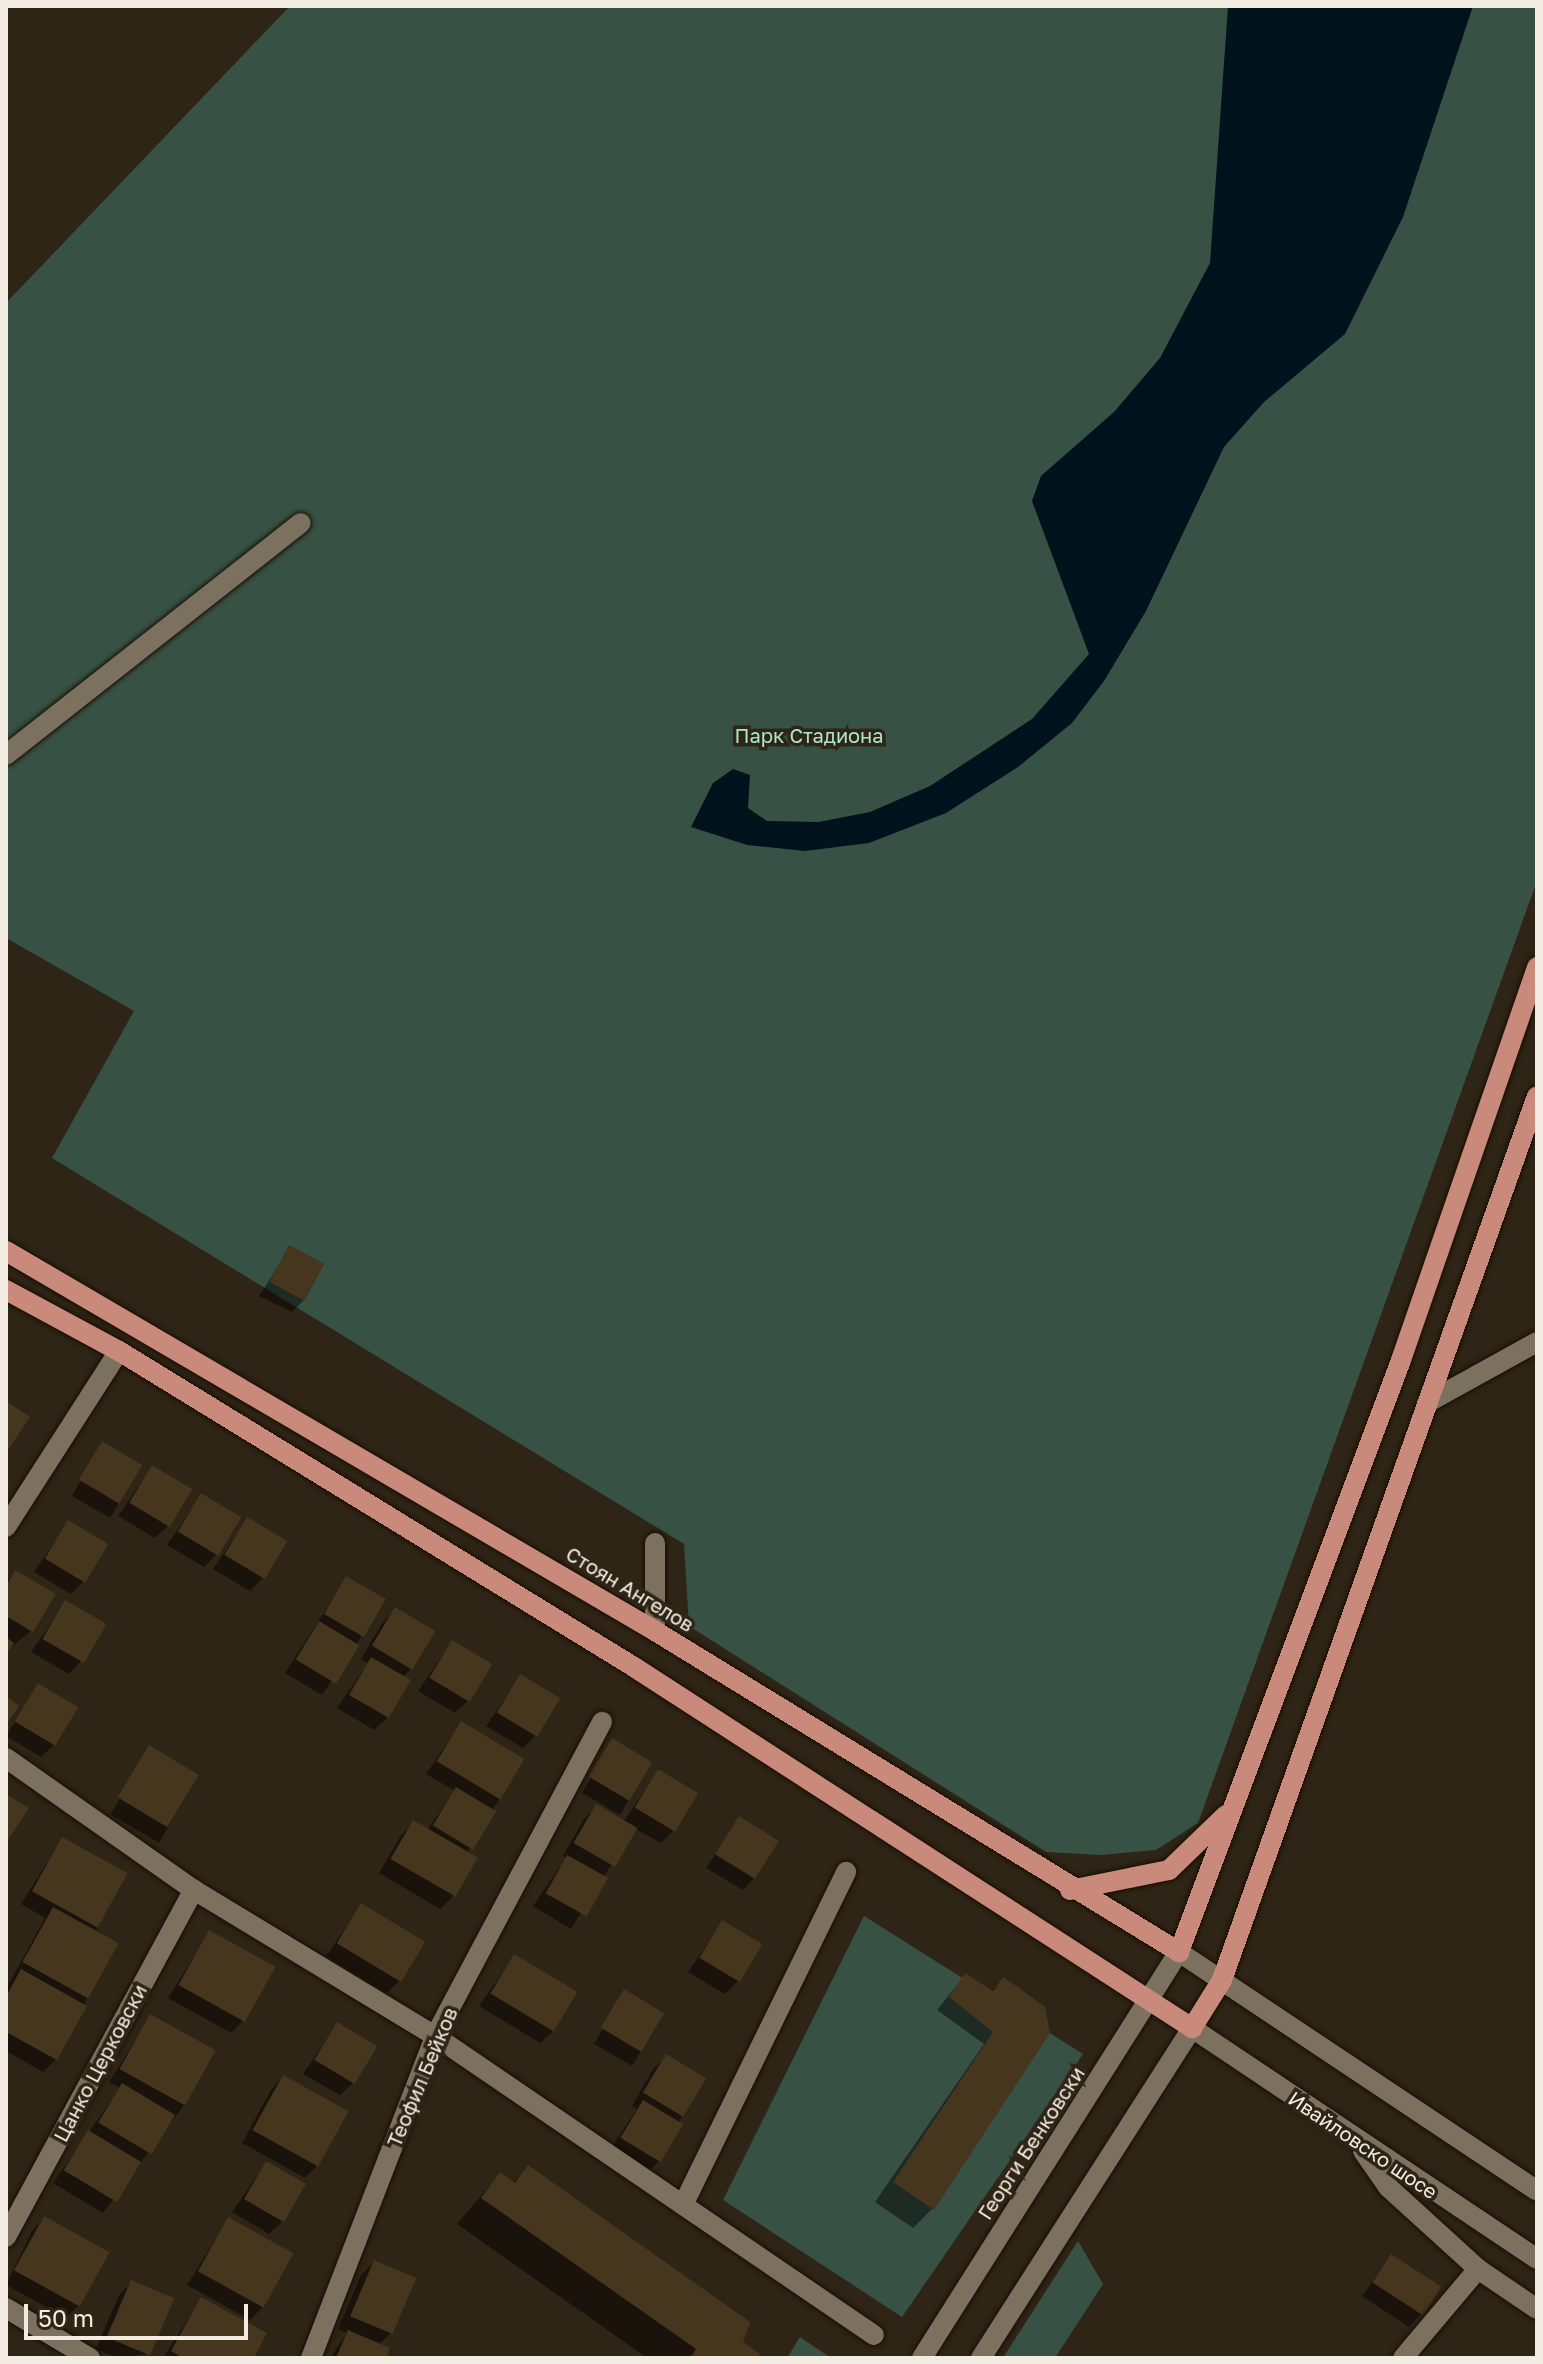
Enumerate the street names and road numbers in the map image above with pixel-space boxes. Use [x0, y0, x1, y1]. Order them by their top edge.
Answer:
street label: Стоян Ангелов [562, 1541, 698, 1637]
street label: Цанко Церковски [48, 1980, 152, 2146]
street label: Теофил Бейков [382, 2004, 462, 2150]
street label: Георги Бенковски [973, 2062, 1089, 2224]
street label: Ивайловско шосе [1284, 2086, 1442, 2204]

